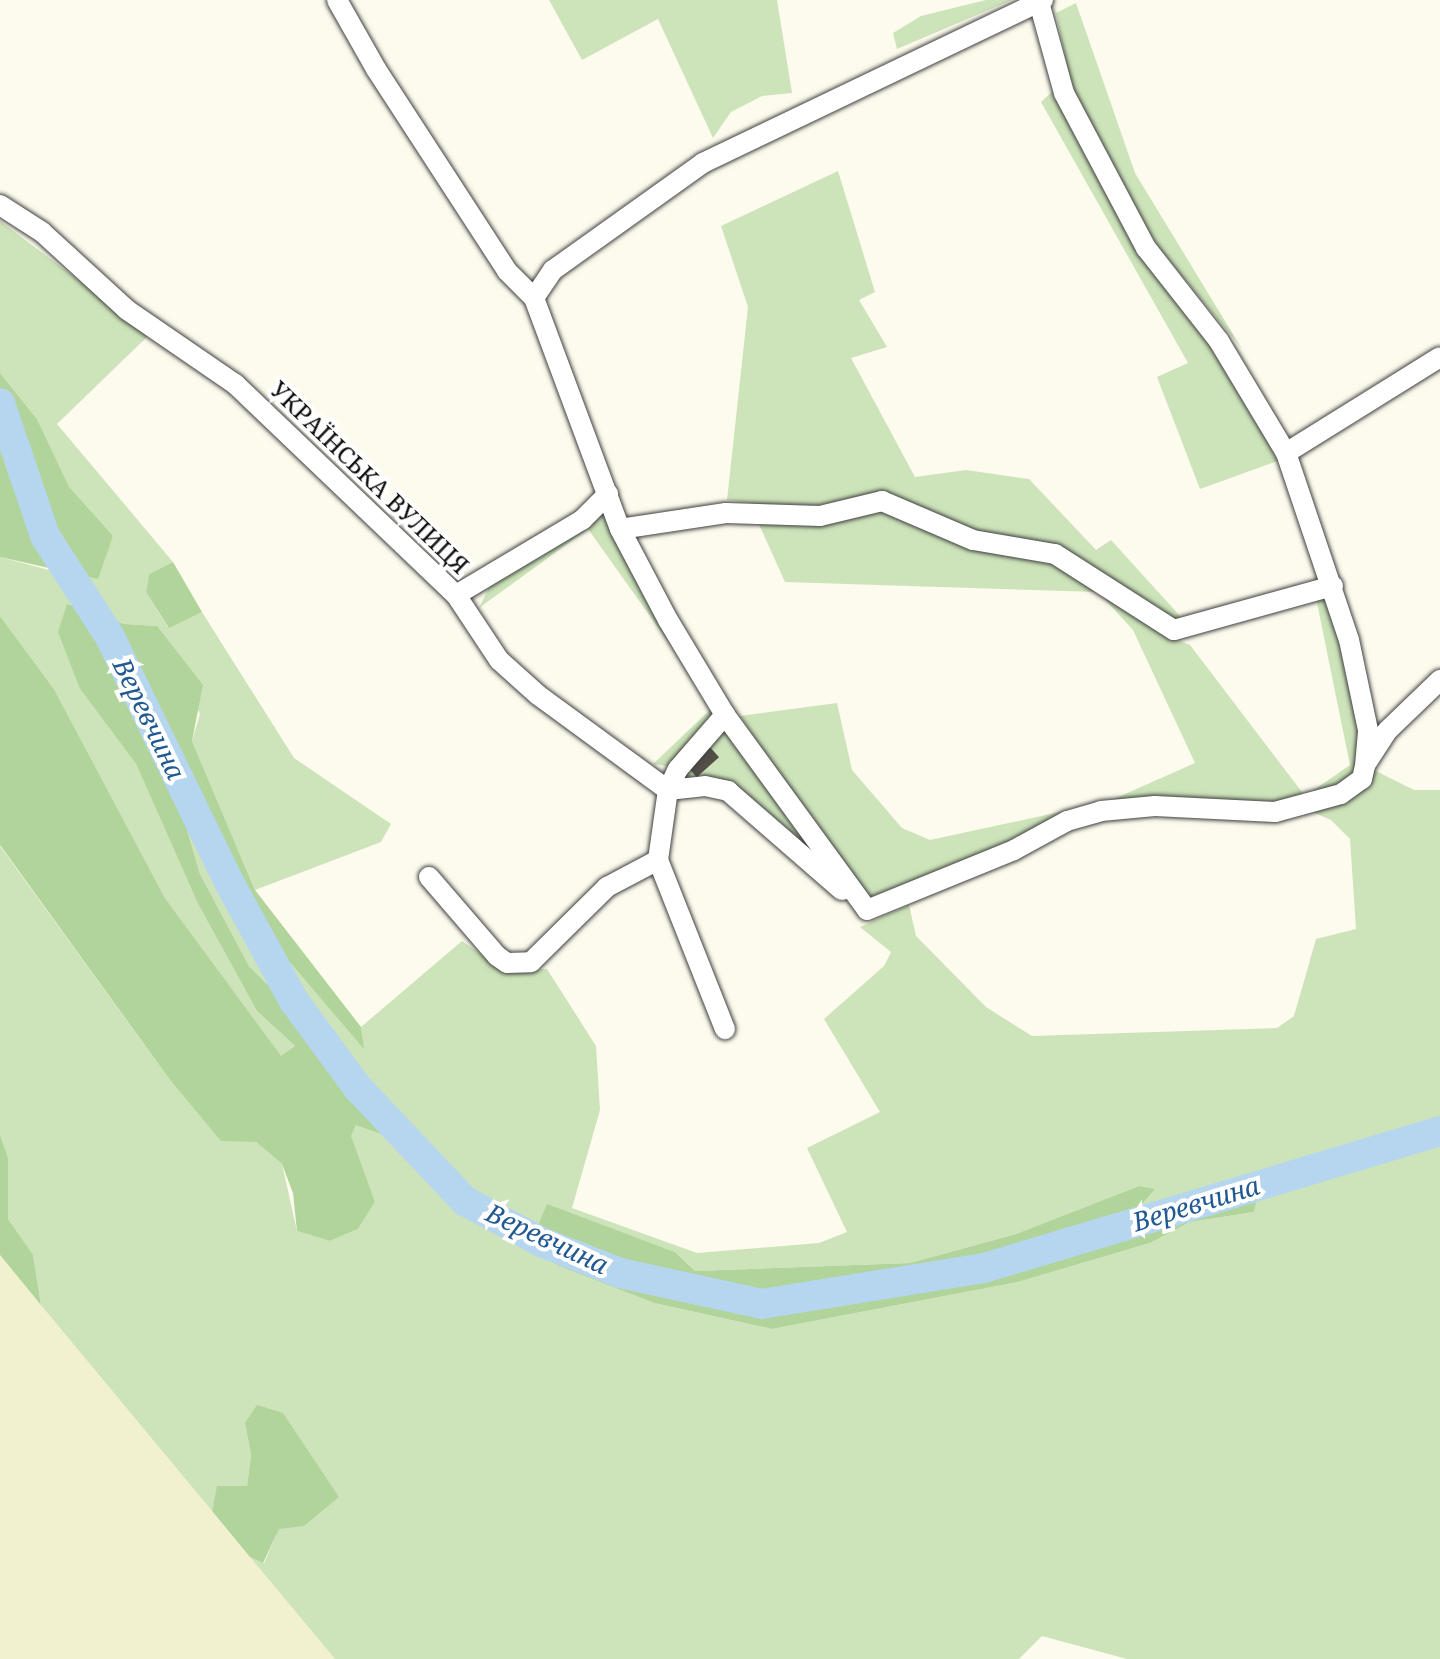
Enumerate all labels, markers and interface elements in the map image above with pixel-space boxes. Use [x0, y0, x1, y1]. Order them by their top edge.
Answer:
street label: УКРАЇНСЬКА ВУЛИЦЯ [265, 375, 475, 579]
water label: Веревчина [106, 653, 192, 785]
water label: Веревчина [1129, 1170, 1263, 1238]
water label: Веревчина [481, 1197, 613, 1281]

